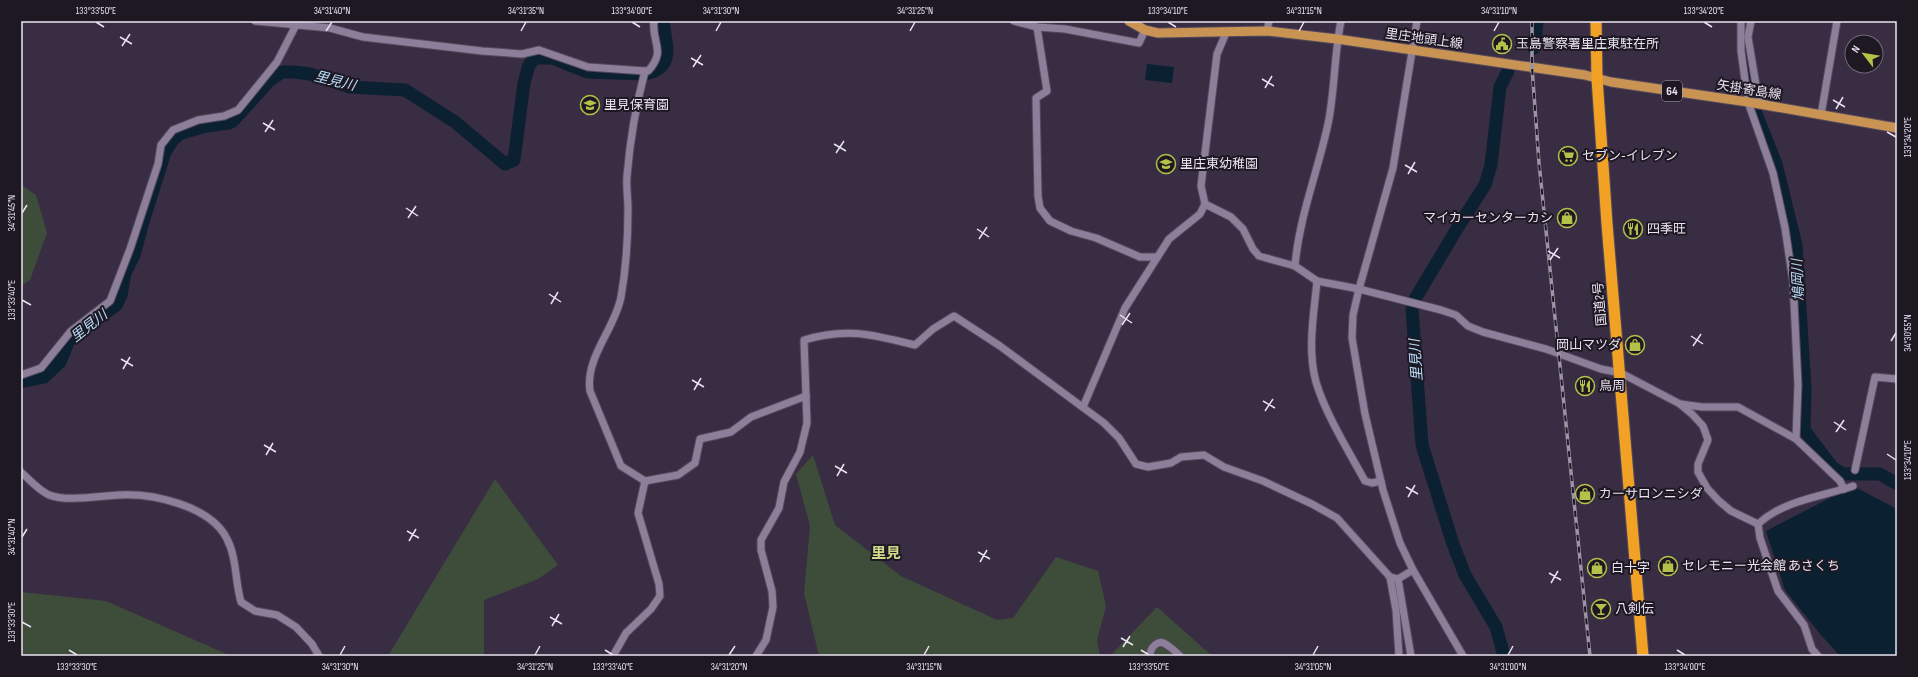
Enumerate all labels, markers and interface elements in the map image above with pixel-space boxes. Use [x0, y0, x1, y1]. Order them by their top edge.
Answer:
text: 133°33'50"E [76, 5, 116, 17]
text: 34°31'40"N [314, 5, 350, 17]
text: 34°31'35"N [508, 5, 544, 17]
text: 133°34'00"E [612, 5, 652, 17]
text: 34°31'30"N [703, 5, 739, 17]
text: 34°31'25"N [897, 5, 933, 17]
text: 133°34'10"E [1148, 5, 1188, 17]
text: 34°31'15"N [1286, 5, 1322, 17]
text: 34°31'10"N [1481, 5, 1517, 17]
text: 133°34'20"E [1684, 5, 1724, 17]
street label: 里庄地頭上線 [1384, 26, 1464, 52]
public building icon: 玉島警察署里庄東駐在所 [1491, 33, 1513, 55]
north arrow [1844, 34, 1884, 74]
place label: 玉島警察署里庄東駐在所 [1516, 36, 1659, 52]
text: N [1849, 43, 1863, 55]
water label: 里見川 [313, 68, 359, 95]
street label: 矢掛寄島線 [1716, 77, 1782, 103]
road number: 64 [1662, 81, 1682, 101]
school or university icon: 里見保育園 [579, 94, 601, 116]
place label: 里見保育園 [604, 97, 669, 113]
text: 133°34'20"E [1902, 117, 1914, 157]
supermarket icon: セブン-イレブン [1557, 145, 1579, 167]
place label: セブン-イレブン [1582, 148, 1678, 164]
school or university icon: 里庄東幼稚園 [1155, 153, 1177, 175]
place label: 里庄東幼稚園 [1180, 156, 1258, 172]
text: 34°31'45"N [6, 195, 18, 231]
shop icon: マイカーセンターカシ [1556, 207, 1578, 229]
place label: マイカーセンターカシ [1423, 210, 1553, 226]
restaurant icon: 四季旺 [1622, 218, 1644, 240]
place label: 四季旺 [1647, 221, 1686, 237]
water label: 鳩岡川 [1788, 257, 1808, 301]
text: 133°33'40"E [6, 280, 18, 320]
street label: 国道2号 [1590, 281, 1610, 327]
water label: 里見川 [67, 305, 112, 346]
text: 34°30'55"N [1902, 314, 1914, 352]
shop icon: 岡山マツダ [1624, 334, 1646, 356]
water label: 里見川 [1406, 336, 1426, 382]
place label: 岡山マツダ [1556, 337, 1621, 353]
restaurant icon: 鳥周 [1574, 375, 1596, 397]
place label: 鳥周 [1599, 378, 1625, 394]
text: 133°34'10"E [1902, 440, 1914, 480]
shop icon: カーサロンニシダ [1574, 483, 1596, 505]
place label: カーサロンニシダ [1599, 486, 1703, 502]
text: 34°31'40"N [6, 519, 18, 555]
district label: 里見 [871, 544, 901, 563]
shop icon: セレモニー光会館 あさくち [1657, 555, 1679, 577]
shop icon: 白十字 [1586, 557, 1608, 579]
place label: セレモニー光会館 あさくち [1682, 558, 1840, 574]
place label: 白十字 [1611, 560, 1650, 576]
bar icon: 八剣伝 [1590, 598, 1612, 620]
place label: 八剣伝 [1615, 601, 1654, 617]
text: 133°33'30"E [6, 602, 18, 642]
text: 133°33'30"E [57, 661, 97, 673]
text: 34°31'30"N [322, 661, 358, 673]
text: 34°31'25"N [517, 661, 553, 673]
text: 133°33'40"E [593, 661, 633, 673]
text: 34°31'20"N [711, 661, 747, 673]
text: 34°31'15"N [906, 661, 942, 673]
text: 133°33'50"E [1129, 661, 1169, 673]
text: 34°31'05"N [1295, 661, 1331, 673]
text: 34°31'00"N [1490, 661, 1527, 673]
text: 133°34'00"E [1665, 661, 1705, 673]

